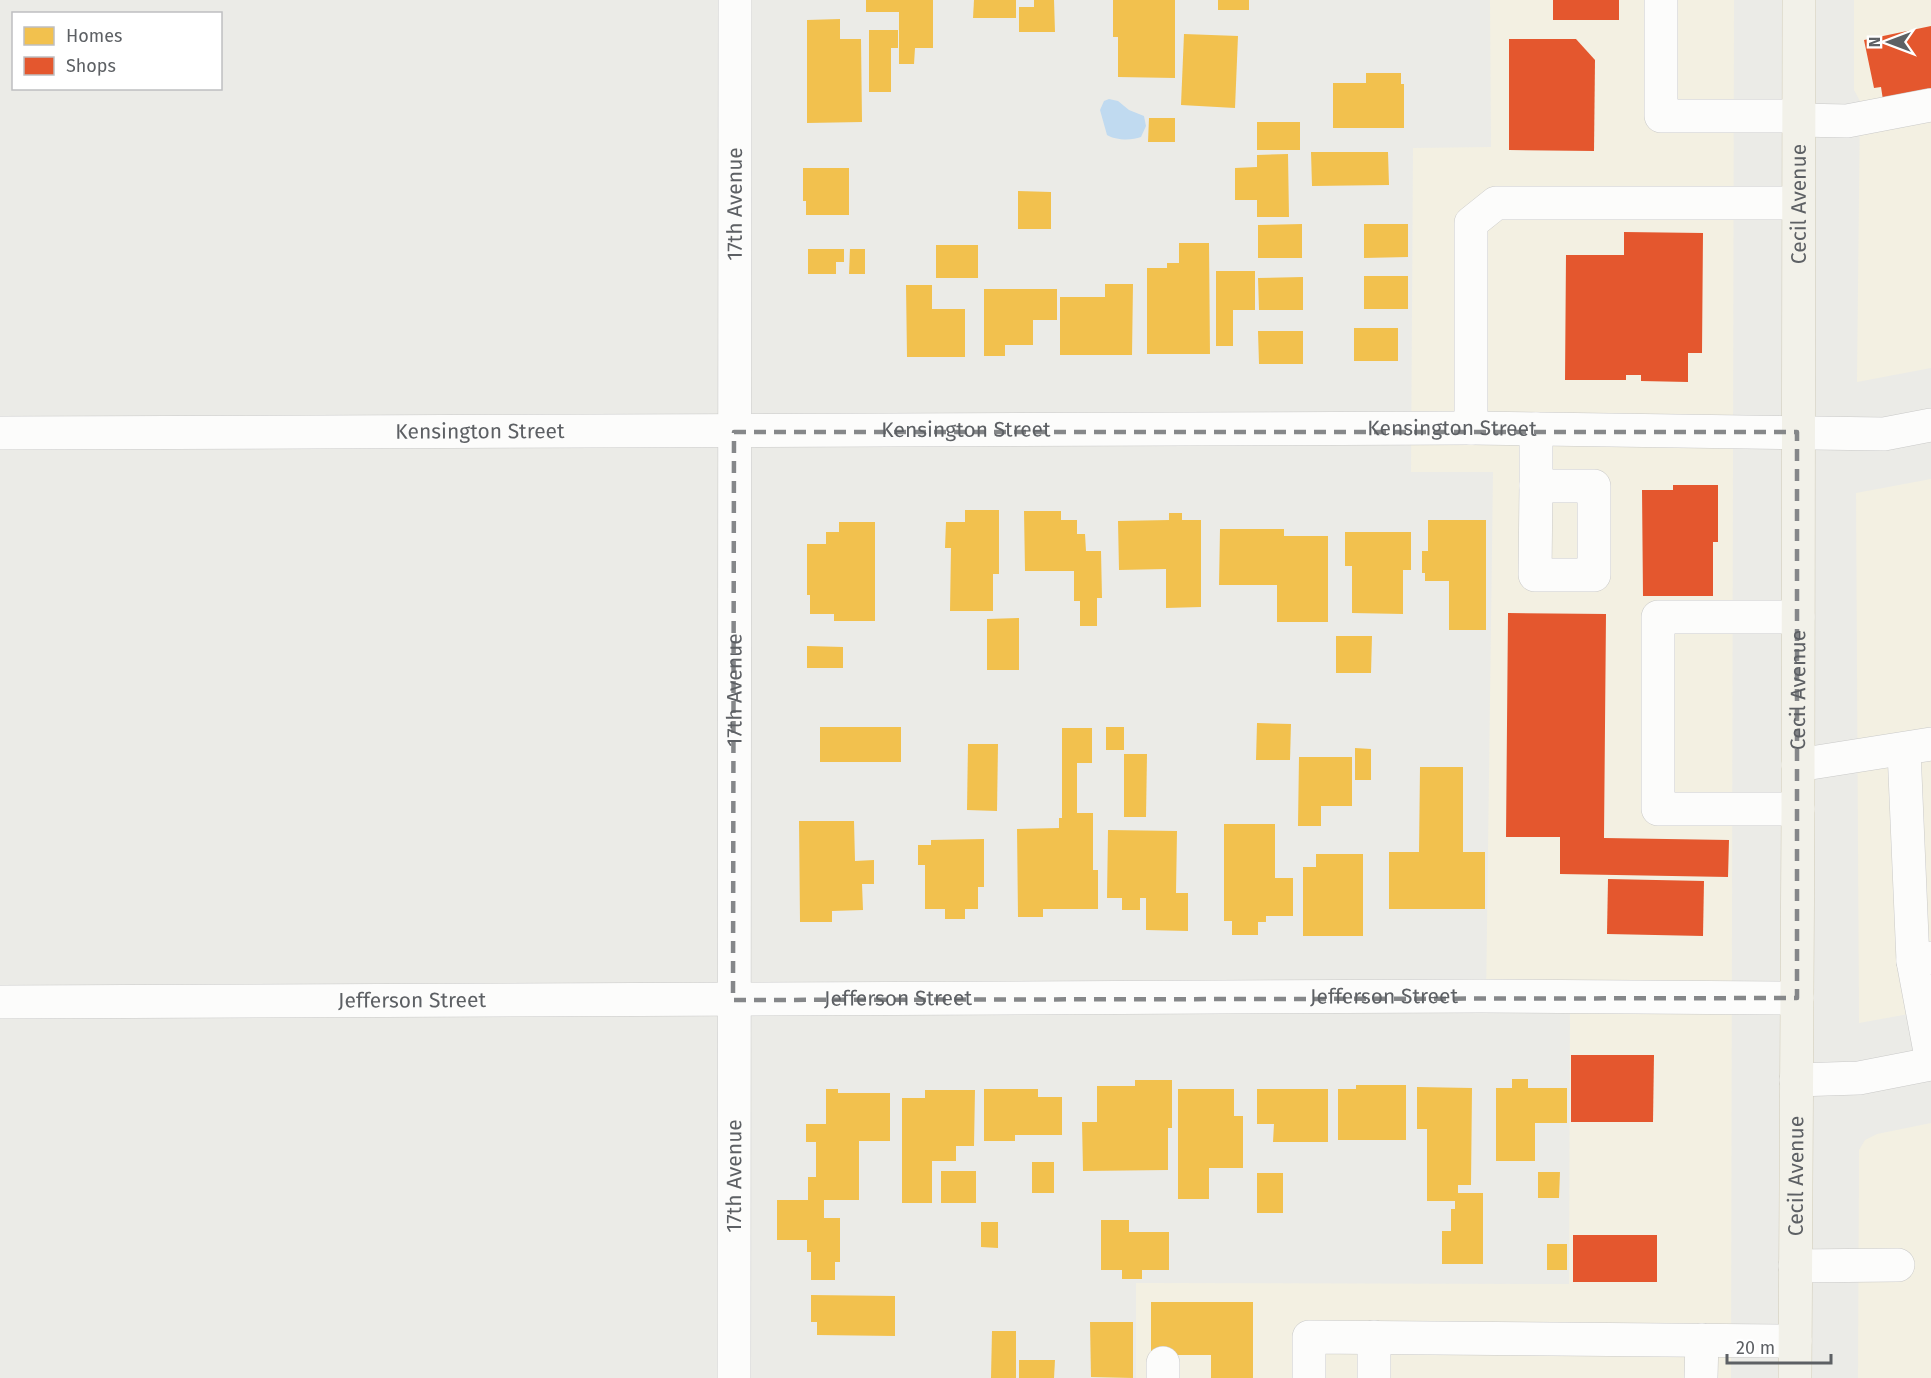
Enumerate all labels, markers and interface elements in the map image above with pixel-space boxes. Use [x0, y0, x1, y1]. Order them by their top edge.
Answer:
legend [12, 12, 222, 90]
north arrow [1859, 12, 1919, 72]
text: Homes [66, 25, 122, 47]
text: N [1865, 37, 1884, 47]
text: Shops [66, 55, 116, 77]
street label: Cecil Avenue [1786, 144, 1812, 264]
street label: 17th Avenue [722, 147, 748, 261]
street label: Kensington Street [1367, 415, 1537, 442]
street label: Kensington Street [881, 416, 1051, 443]
street label: Kensington Street [395, 418, 565, 445]
street label: Cecil Avenue [1785, 630, 1811, 750]
street label: 17th Avenue [721, 633, 748, 747]
street label: Jefferson Street [1310, 983, 1458, 1010]
street label: Jefferson Street [824, 985, 972, 1012]
street label: Jefferson Street [338, 987, 486, 1014]
street label: Cecil Avenue [1783, 1116, 1809, 1236]
street label: 17th Avenue [721, 1119, 747, 1233]
scale bar [1727, 1327, 1830, 1365]
text: 20 m [1736, 1337, 1775, 1359]

